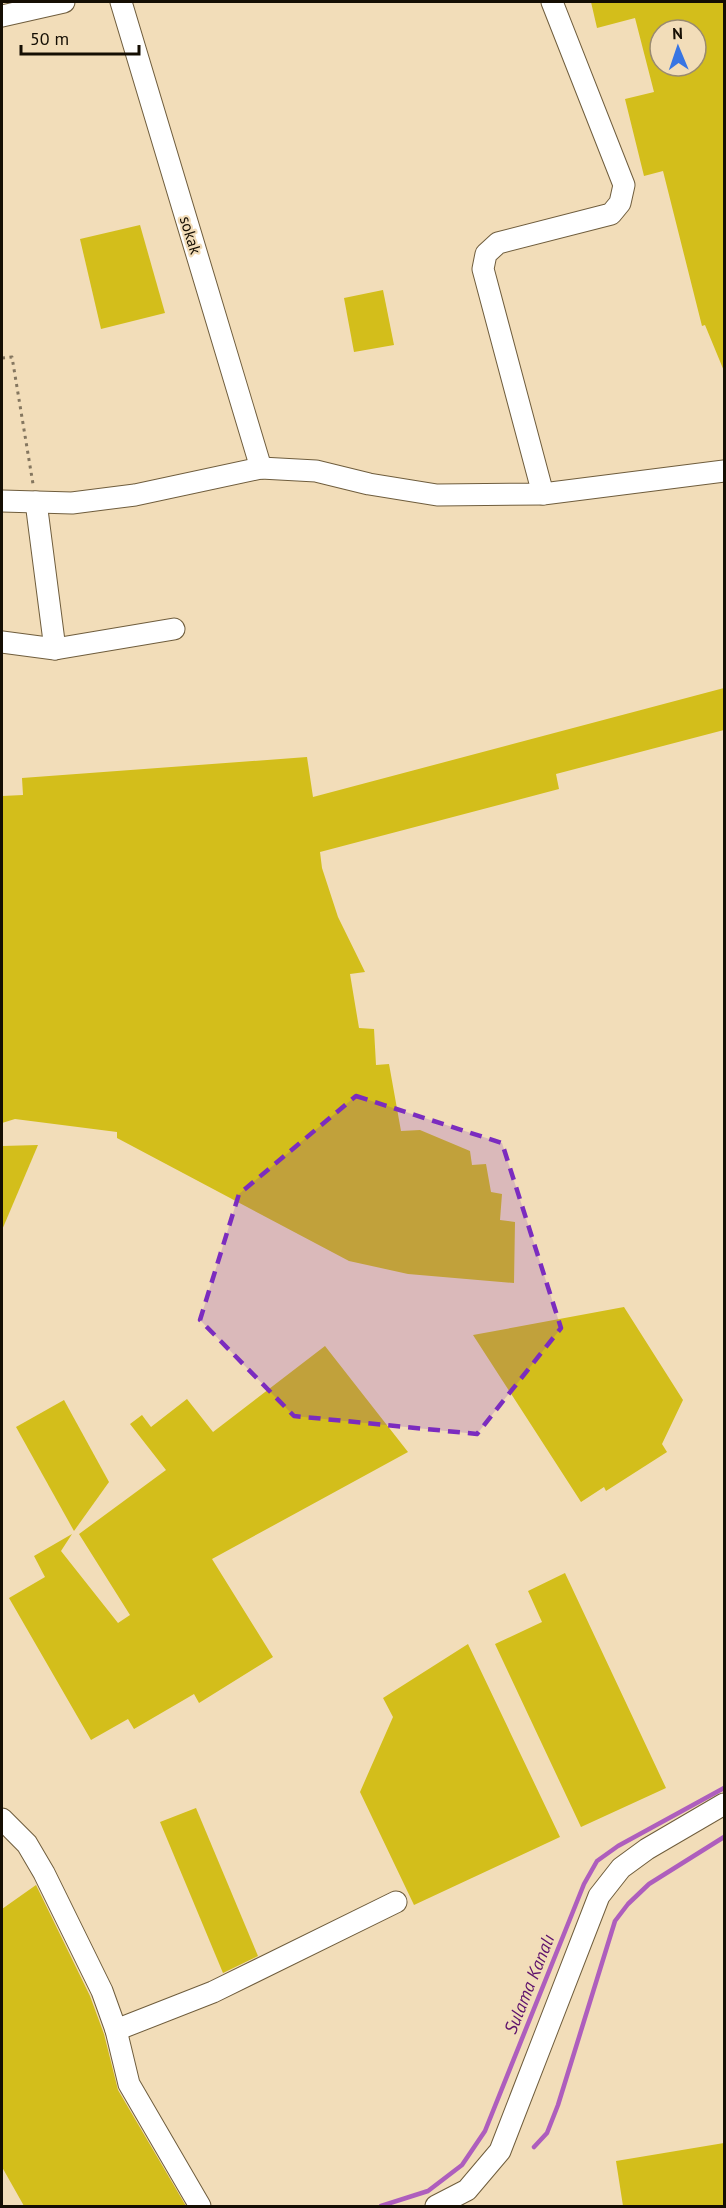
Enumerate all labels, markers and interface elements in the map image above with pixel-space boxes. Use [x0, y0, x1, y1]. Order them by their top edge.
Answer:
scale bar [21, 18, 140, 56]
north arrow [648, 18, 708, 78]
text: N [672, 23, 683, 43]
text: 50 m [30, 27, 69, 50]
street label: sokak [176, 214, 206, 257]
water label: Sulama Kanalı [499, 1930, 560, 2037]

